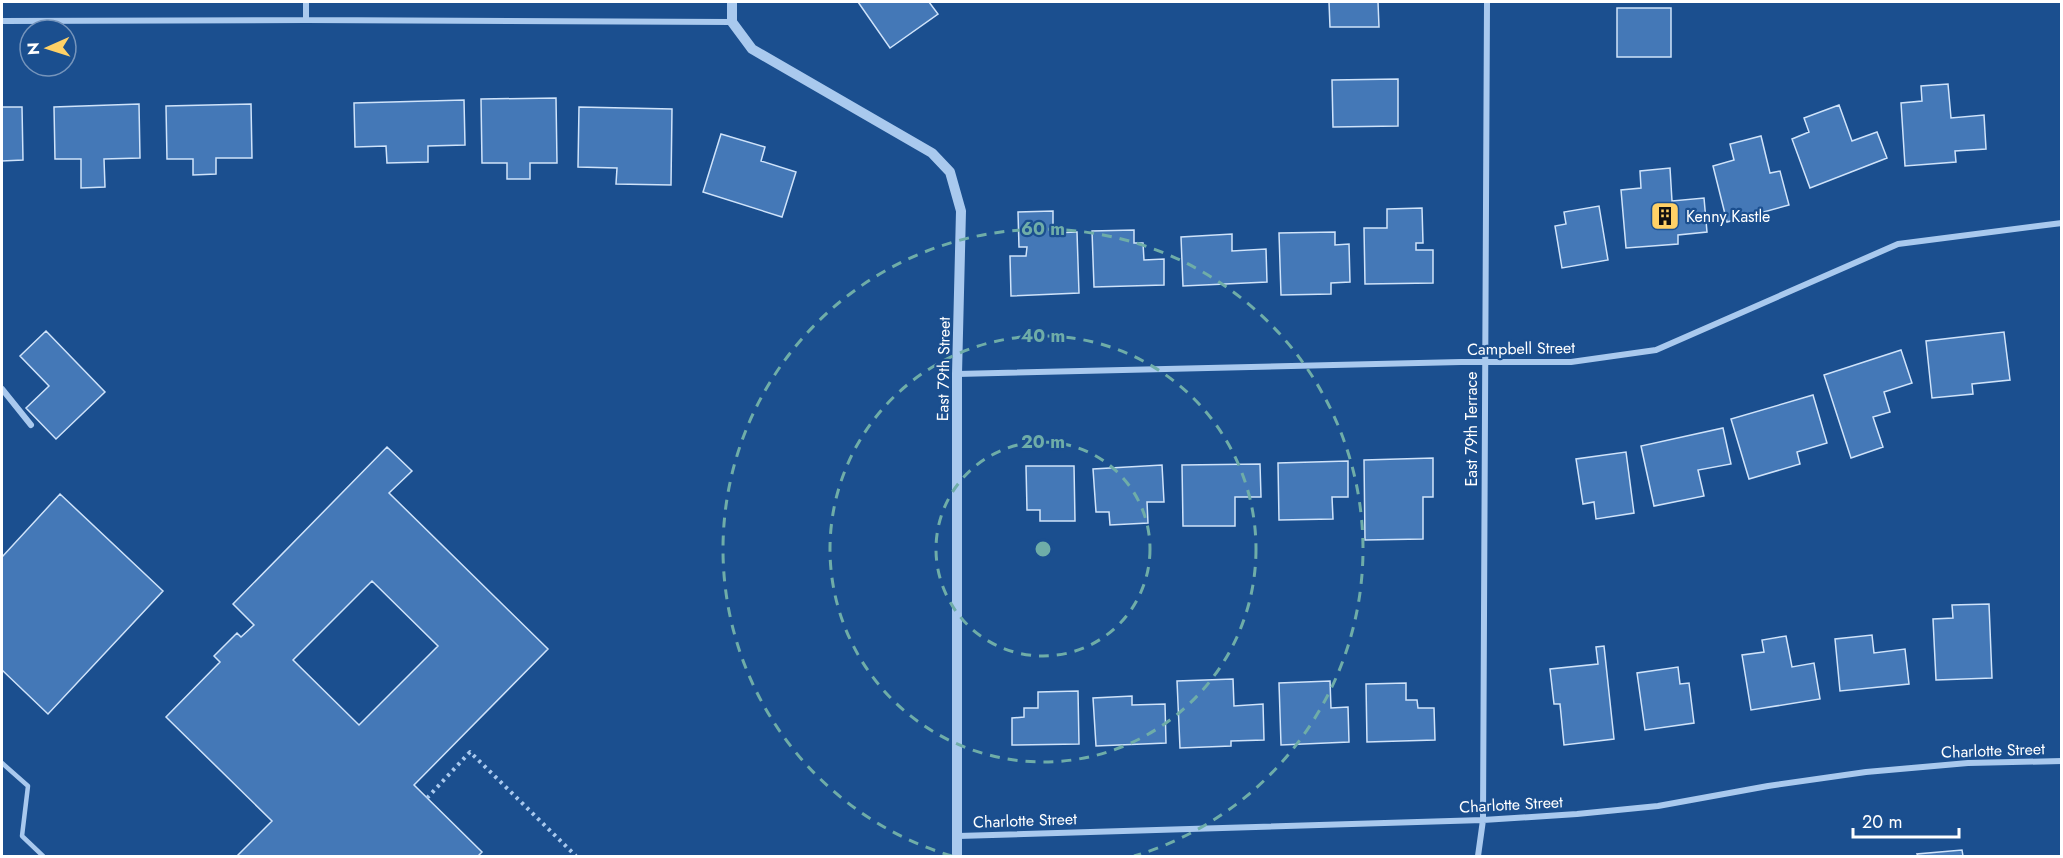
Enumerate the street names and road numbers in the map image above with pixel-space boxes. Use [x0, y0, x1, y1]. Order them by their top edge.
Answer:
street label: East 79th Street [931, 316, 956, 421]
street label: Campbell Street [1467, 336, 1575, 361]
street label: East 79th Terrace [1460, 372, 1483, 486]
street label: Charlotte Street [1941, 737, 2045, 764]
street label: Charlotte Street [1459, 790, 1564, 819]
street label: Charlotte Street [973, 807, 1077, 834]

